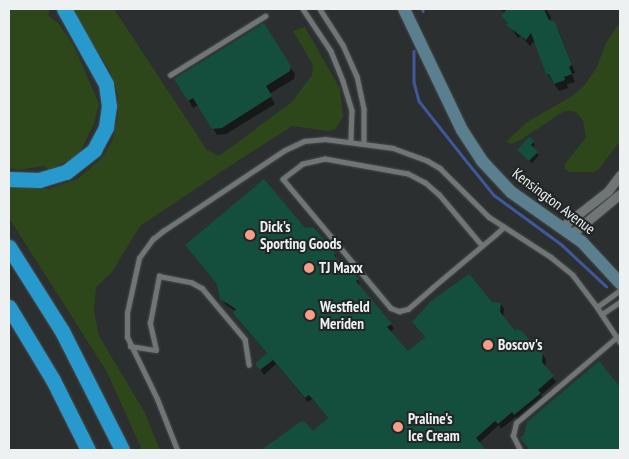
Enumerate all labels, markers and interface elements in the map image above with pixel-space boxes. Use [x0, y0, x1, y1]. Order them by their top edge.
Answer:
street label: Kensington Avenue [509, 164, 599, 238]
place label: Dick's Sporting Goods [260, 217, 342, 252]
marker: Dick's Sporting Goods [244, 229, 256, 241]
place label: TJ Maxx [319, 259, 363, 277]
marker: TJ Maxx [303, 262, 315, 274]
place label: Westfield Meriden [320, 297, 370, 332]
marker: Westfield Meriden [304, 309, 316, 321]
place label: Boscov's [498, 336, 542, 354]
marker: Boscov's [482, 339, 494, 351]
place label: Praline's Ice Cream [408, 409, 460, 444]
marker: Praline's Ice Cream [392, 421, 404, 433]

